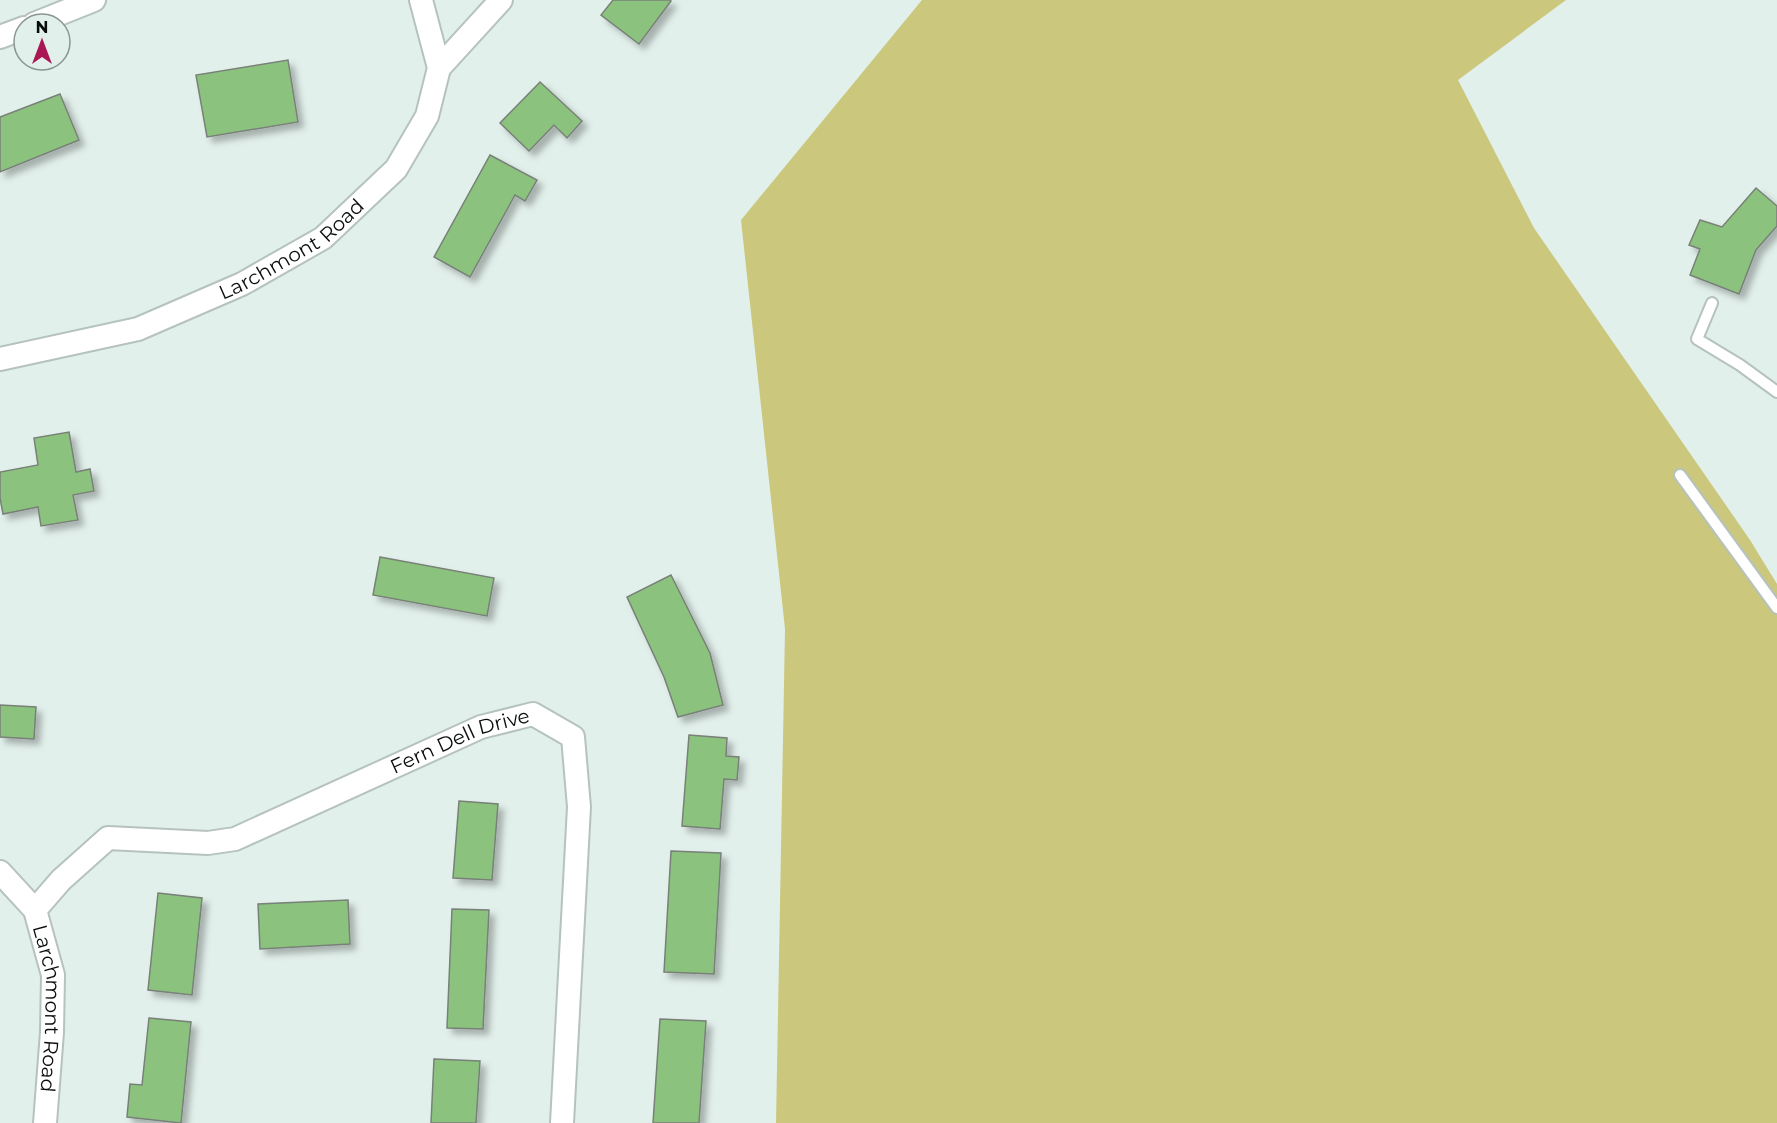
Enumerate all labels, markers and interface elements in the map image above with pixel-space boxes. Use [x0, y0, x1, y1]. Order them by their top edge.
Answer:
north arrow [12, 12, 72, 72]
text: N [36, 18, 48, 37]
street label: Larchmont Road [215, 194, 369, 305]
street label: Fern Dell Drive [386, 703, 532, 779]
street label: Larchmont Road [28, 922, 66, 1093]

